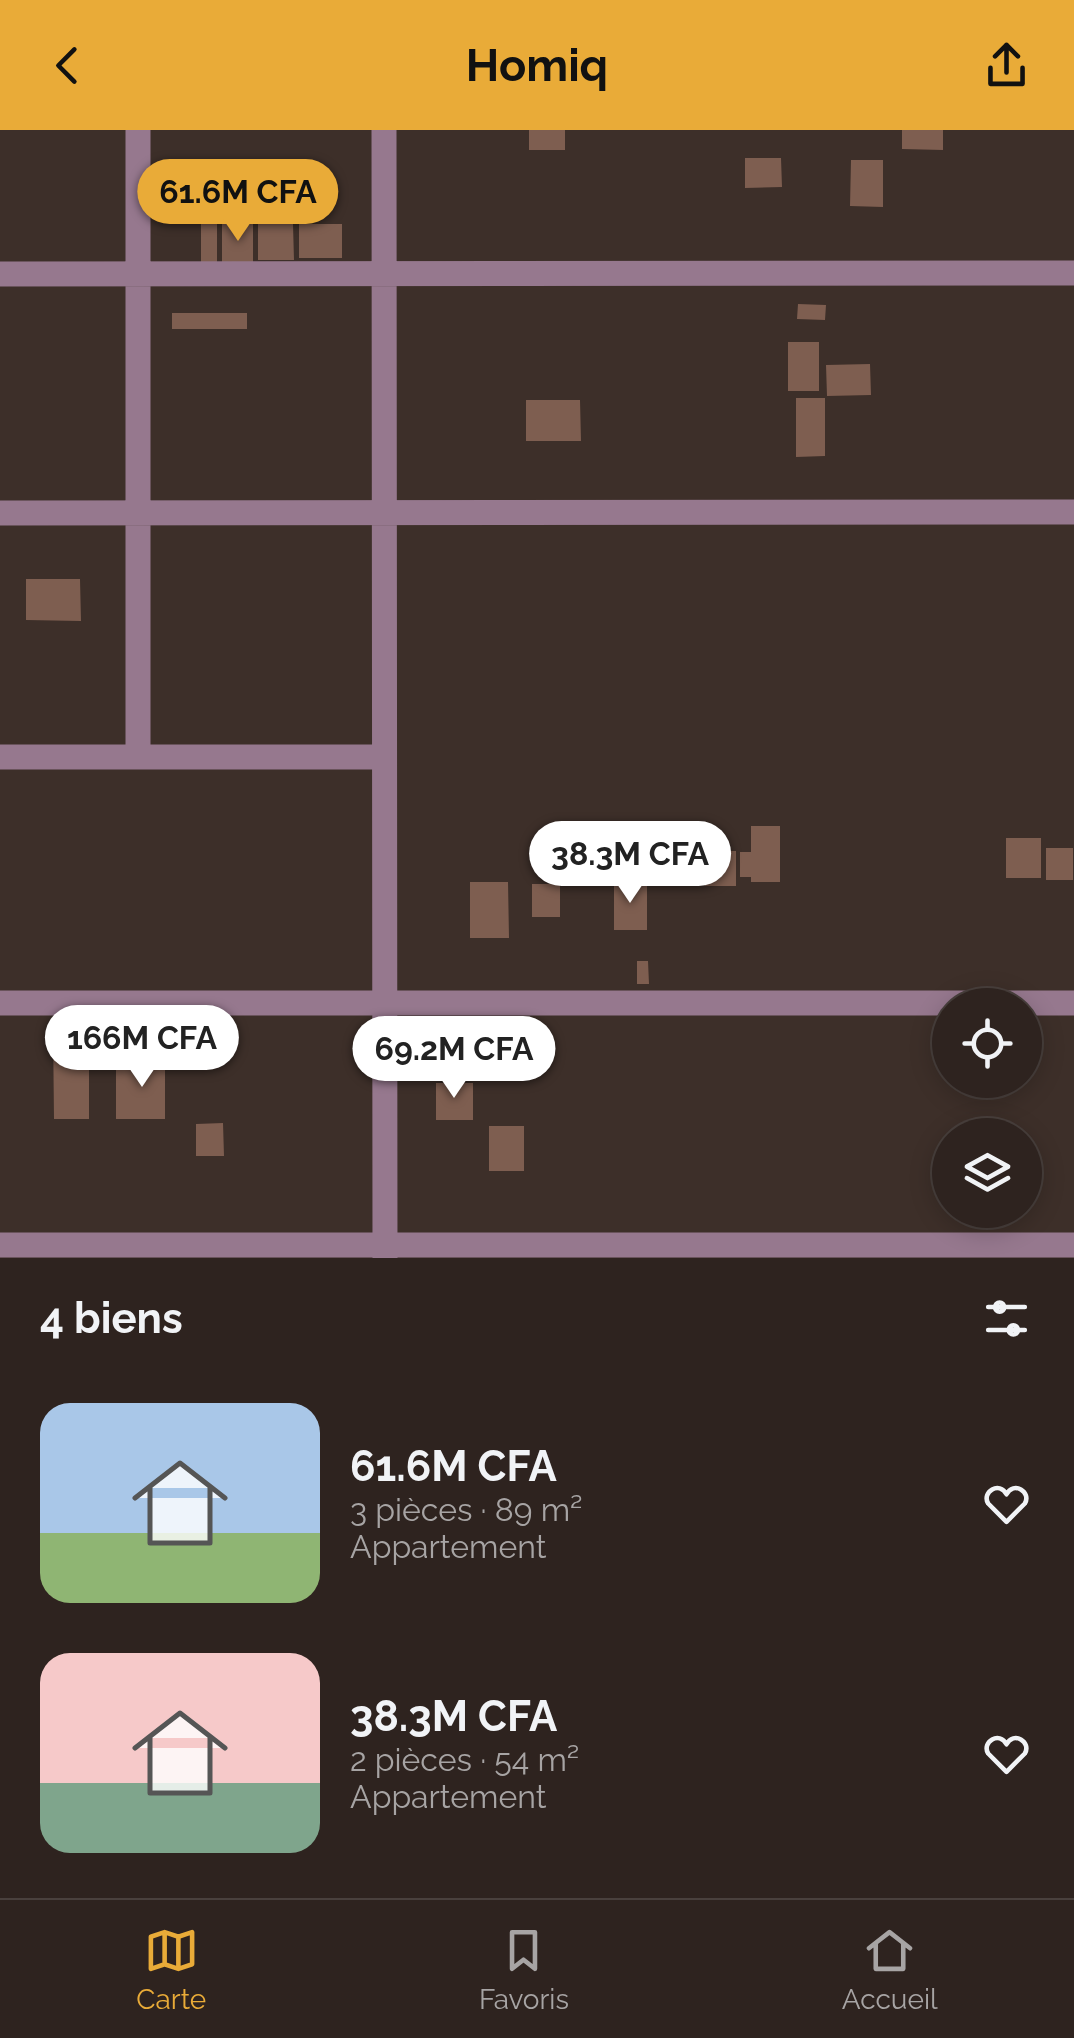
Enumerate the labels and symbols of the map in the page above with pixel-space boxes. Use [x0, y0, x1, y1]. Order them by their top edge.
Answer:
pin: 61.6M CFA [124, 159, 352, 244]
pin: 38.3M CFA [516, 821, 744, 906]
pin: 166M CFA [39, 1005, 245, 1090]
pin: 69.2M CFA [340, 1016, 568, 1101]

